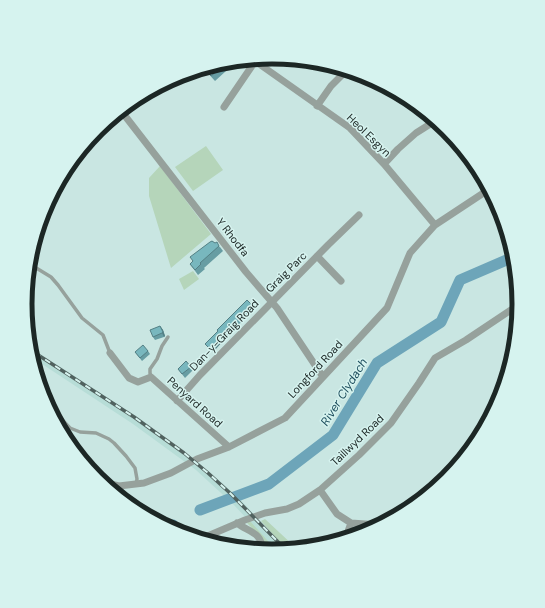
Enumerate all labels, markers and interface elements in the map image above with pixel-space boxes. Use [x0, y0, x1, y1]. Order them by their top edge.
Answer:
street label: Heol Esgyn [344, 111, 394, 159]
street label: Y Rhodfa [214, 215, 252, 259]
street label: Graig Parc [263, 249, 309, 295]
street label: Dan-y-Graig Road [186, 296, 262, 374]
street label: Longford Road [285, 337, 345, 401]
water label: River Clydach [317, 355, 371, 429]
street label: Penyard Road [164, 374, 226, 431]
street label: Taillwyd Road [328, 411, 387, 469]

